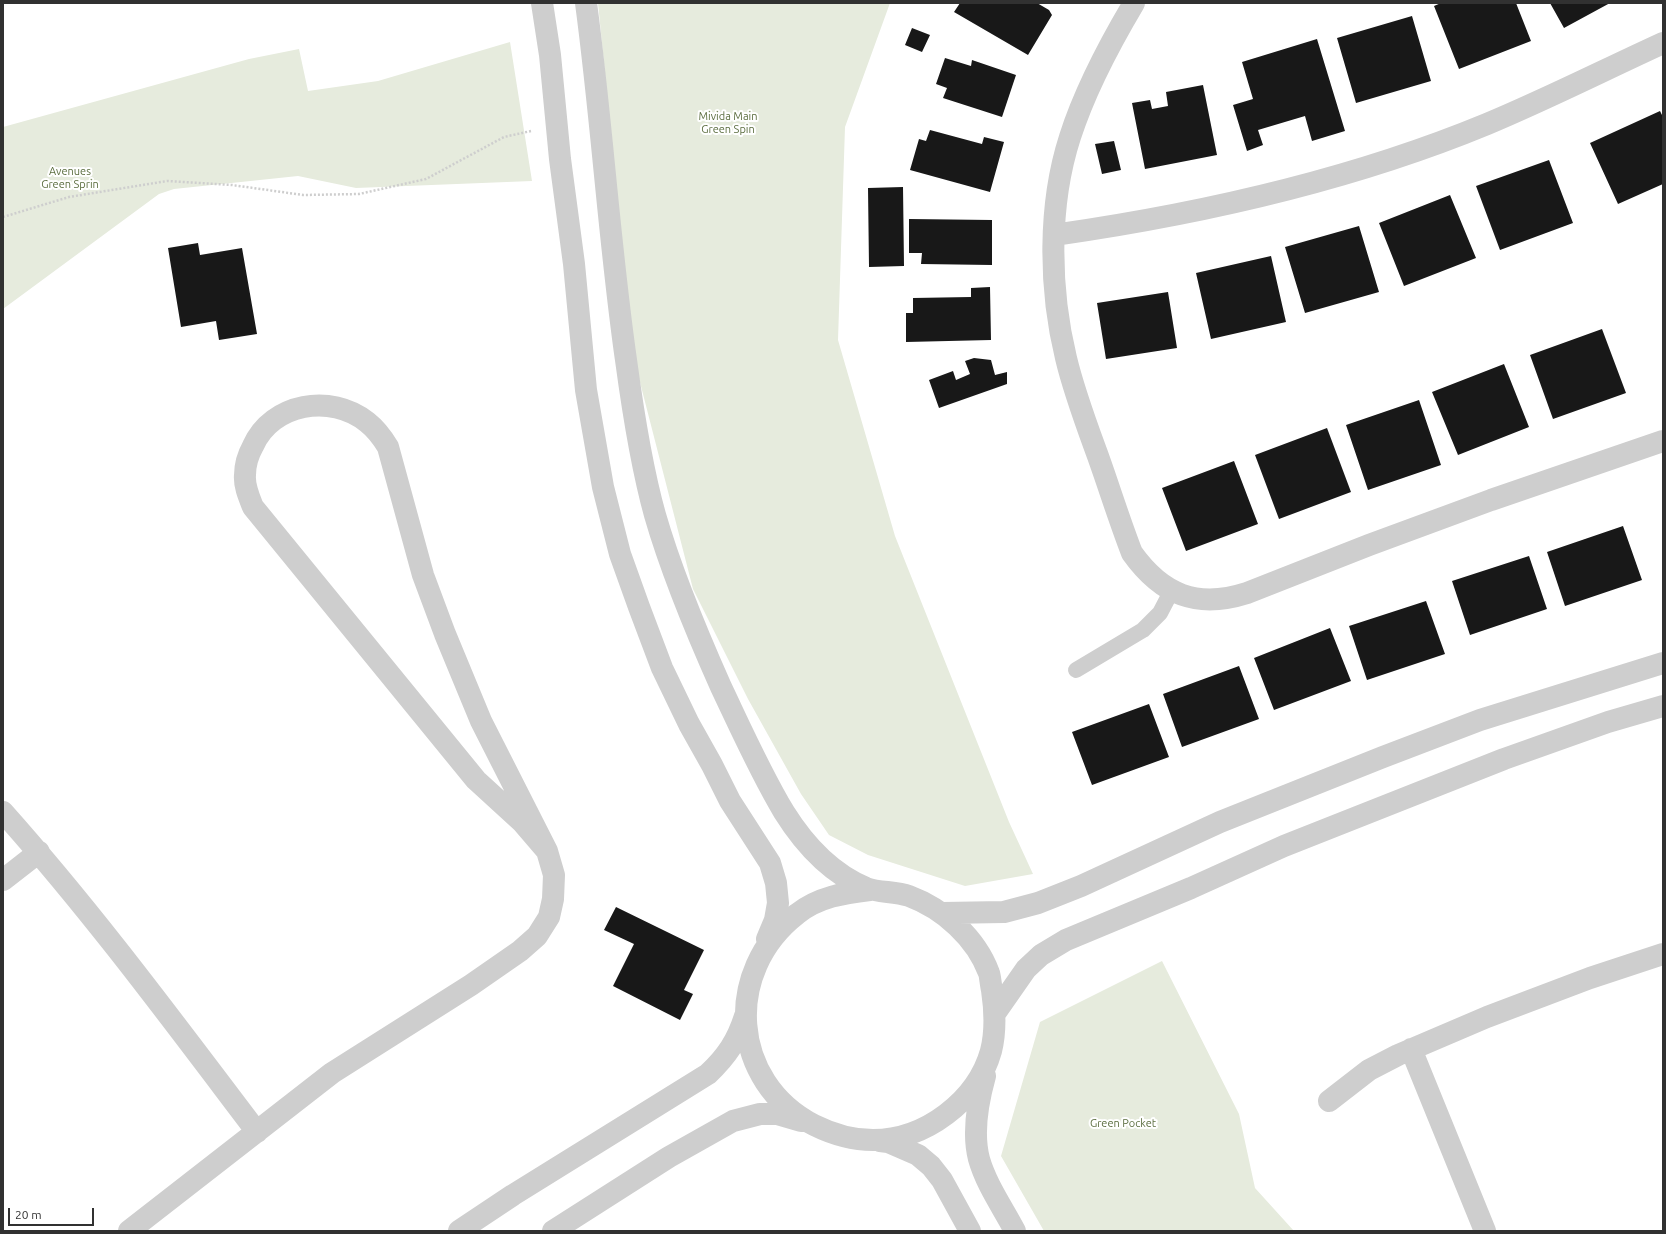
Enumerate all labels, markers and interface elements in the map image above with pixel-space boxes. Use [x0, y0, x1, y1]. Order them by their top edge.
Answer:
park label: Mivida Main Green Spin [698, 109, 758, 135]
park label: Avenues Green Sprin [41, 164, 99, 190]
park label: Green Pocket [1090, 1116, 1156, 1130]
scale bar [10, 1200, 96, 1226]
text: 20 m [15, 1208, 42, 1221]

